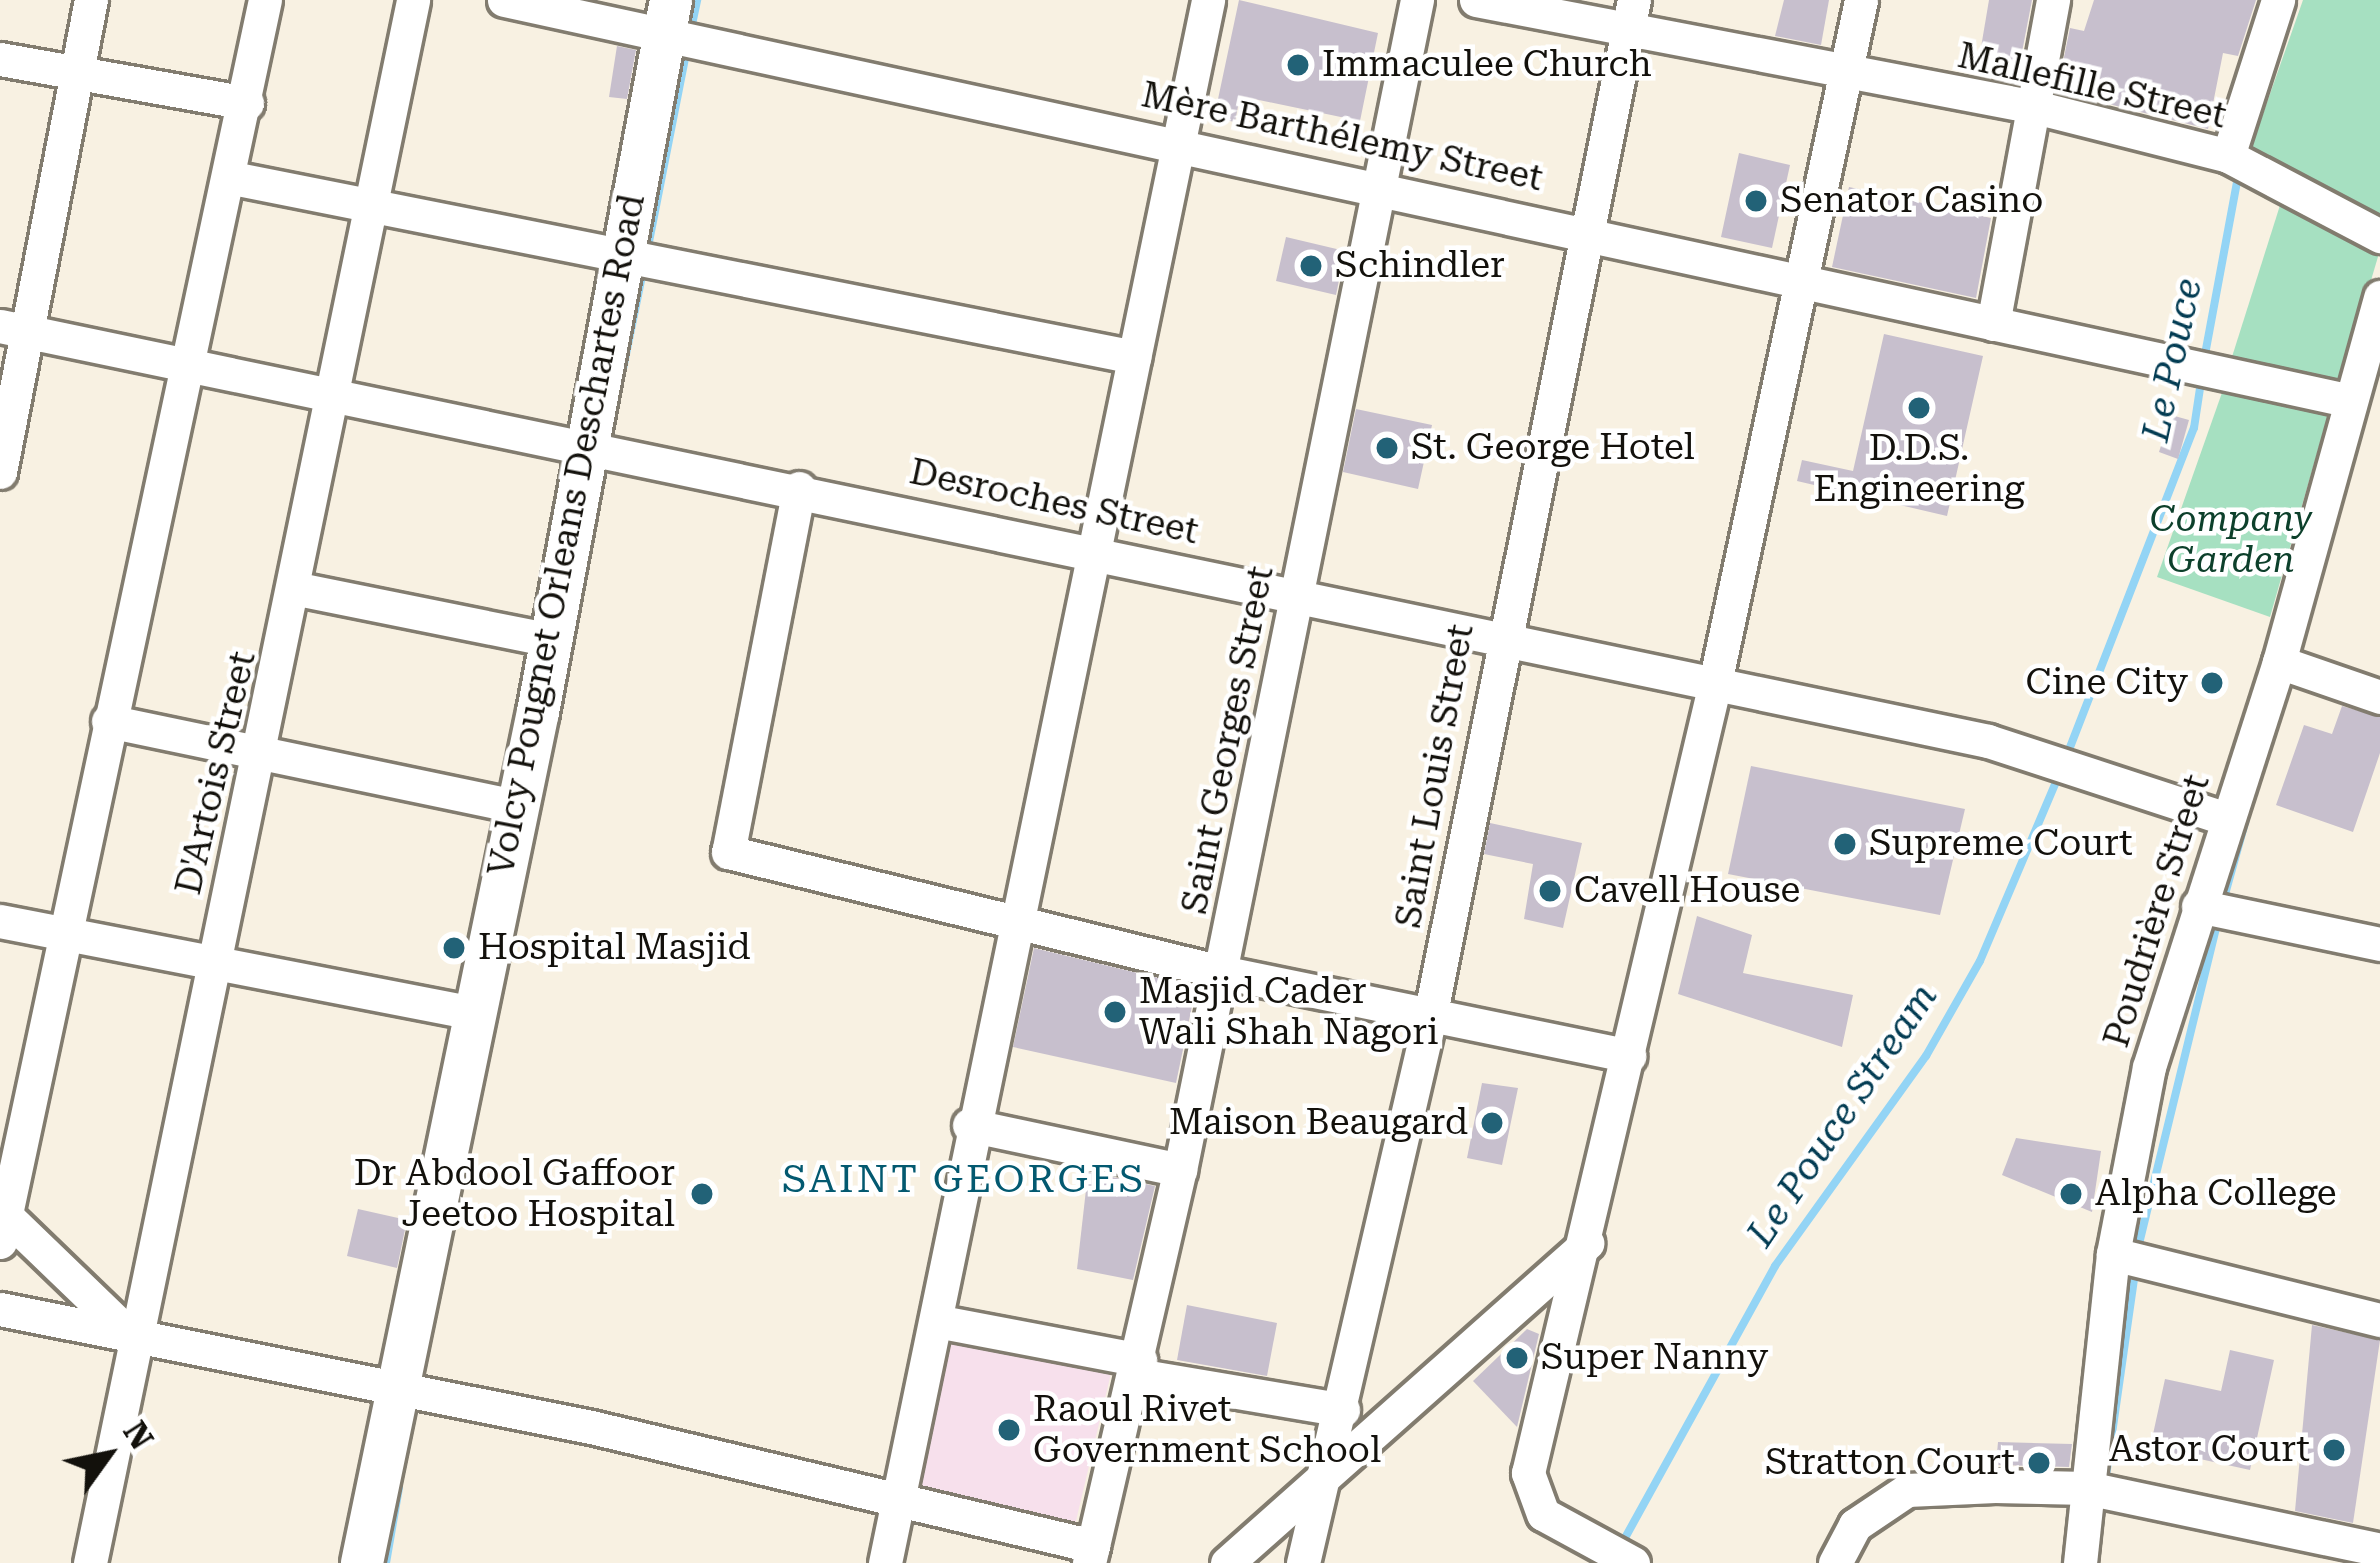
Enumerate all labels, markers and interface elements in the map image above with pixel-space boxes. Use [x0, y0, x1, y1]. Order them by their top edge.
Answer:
street label: Mallefille Street [1954, 34, 2230, 138]
place label: Immaculee Church [1322, 43, 1652, 87]
marker: Immaculee Church [1285, 52, 1311, 78]
street label: Mère Barthélemy Street [1138, 73, 1546, 201]
place label: Senator Casino [1780, 179, 2043, 223]
marker: Senator Casino [1743, 188, 1769, 214]
street label: Volcy Pougnet Orleans Deschartes Road [480, 191, 654, 879]
place label: Schindler [1335, 244, 1505, 288]
marker: Schindler [1298, 253, 1324, 279]
water label: Le Pouce [2132, 274, 2212, 446]
marker: D.D.S. Engineering [1906, 395, 1932, 421]
place label: St. George Hotel [1411, 426, 1695, 470]
place label: D.D.S. Engineering [1813, 426, 2025, 511]
marker: St. George Hotel [1374, 435, 1400, 461]
street label: Desroches Street [906, 450, 1202, 554]
park label: Company Garden [2150, 497, 2312, 582]
street label: Saint Georges Street [1173, 563, 1283, 917]
street label: Saint Louis Street [1387, 621, 1483, 931]
street label: D'Artois Street [167, 647, 265, 899]
place label: Cine City [2026, 661, 2188, 705]
marker: Cine City [2199, 670, 2225, 696]
street label: Poudrière Street [2095, 770, 2219, 1052]
place label: Supreme Court [1869, 822, 2133, 866]
marker: Supreme Court [1832, 831, 1858, 857]
place label: Cavell House [1574, 869, 1800, 913]
marker: Cavell House [1537, 878, 1563, 904]
place label: Hospital Masjid [478, 926, 751, 970]
marker: Hospital Masjid [441, 935, 467, 961]
place label: Masjid Cader Wali Shah Nagori [1139, 969, 1439, 1054]
water label: Le Pouce Stream [1737, 975, 1947, 1255]
marker: Masjid Cader Wali Shah Nagori [1102, 999, 1128, 1025]
place label: Maison Beaugard [1169, 1101, 1468, 1145]
marker: Maison Beaugard [1479, 1110, 1505, 1136]
place label: Dr Abdool Gaffoor Jeetoo Hospital [354, 1151, 675, 1236]
district label: SAINT GEORGES [782, 1156, 1146, 1202]
place label: Alpha College [2095, 1172, 2336, 1216]
marker: Dr Abdool Gaffoor Jeetoo Hospital [686, 1178, 718, 1210]
marker: Alpha College [2058, 1181, 2084, 1207]
place label: Super Nanny [1541, 1336, 1768, 1380]
marker: Super Nanny [1504, 1345, 1530, 1371]
place label: Raoul Rivet Government School [1033, 1387, 1381, 1472]
north arrow [48, 1395, 168, 1515]
text: N [115, 1414, 162, 1456]
marker: Raoul Rivet Government School [996, 1417, 1022, 1443]
place label: Astor Court [2109, 1428, 2310, 1472]
marker: Astor Court [2321, 1437, 2347, 1463]
place label: Stratton Court [1765, 1441, 2015, 1485]
marker: Stratton Court [2026, 1450, 2052, 1476]

